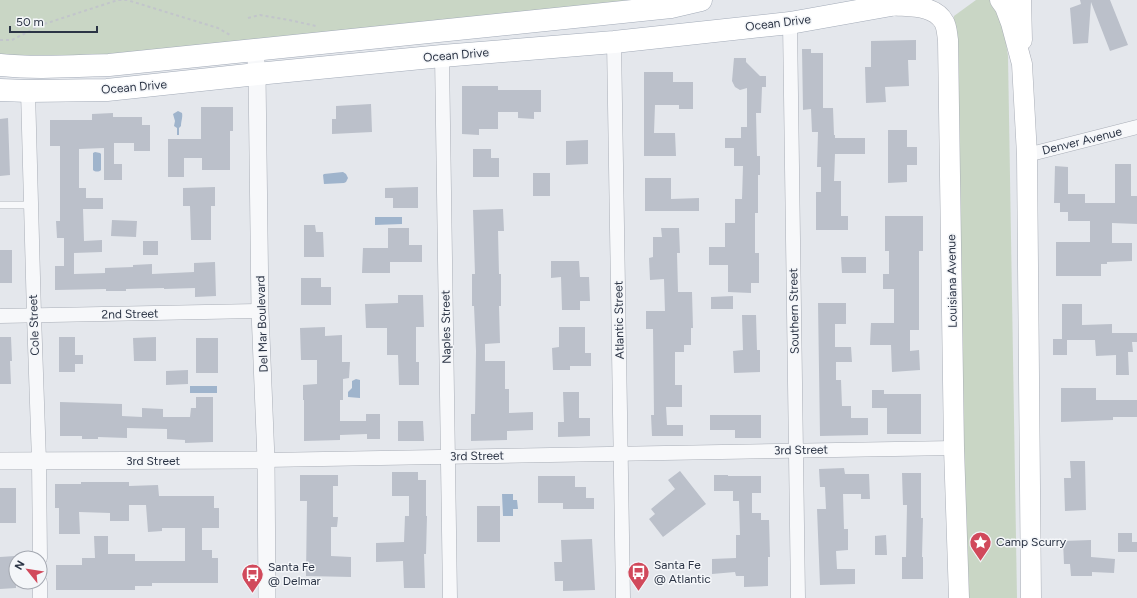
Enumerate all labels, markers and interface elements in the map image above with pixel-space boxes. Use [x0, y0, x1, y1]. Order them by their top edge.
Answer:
scale bar [10, 8, 97, 34]
street label: Ocean Drive [744, 12, 812, 34]
text: 50 m [16, 15, 44, 29]
street label: Ocean Drive [423, 45, 490, 65]
street label: Ocean Drive [101, 77, 168, 97]
street label: Denver Avenue [1041, 124, 1124, 158]
street label: Louisiana Avenue [944, 234, 960, 328]
street label: Southern Street [786, 267, 802, 354]
street label: Del Mar Boulevard [253, 275, 271, 373]
street label: Atlantic Street [611, 280, 627, 359]
street label: Naples Street [438, 290, 454, 364]
street label: Cole Street [26, 294, 42, 356]
street label: 2nd Street [101, 306, 159, 321]
street label: 3rd Street [774, 443, 829, 457]
street label: 3rd Street [450, 449, 505, 463]
street label: 3rd Street [126, 454, 181, 468]
place icon: Camp Scurry [967, 529, 993, 562]
place label: Camp Scurry [996, 535, 1067, 549]
north arrow [8, 550, 48, 590]
text: N [12, 558, 28, 572]
place label: Santa Fe @ Atlantic [654, 558, 711, 586]
bus stop icon: Santa Fe @ Atlantic [626, 559, 652, 592]
place label: Santa Fe @ Delmar [268, 560, 321, 588]
bus stop icon: Santa Fe @ Delmar [240, 561, 266, 594]

